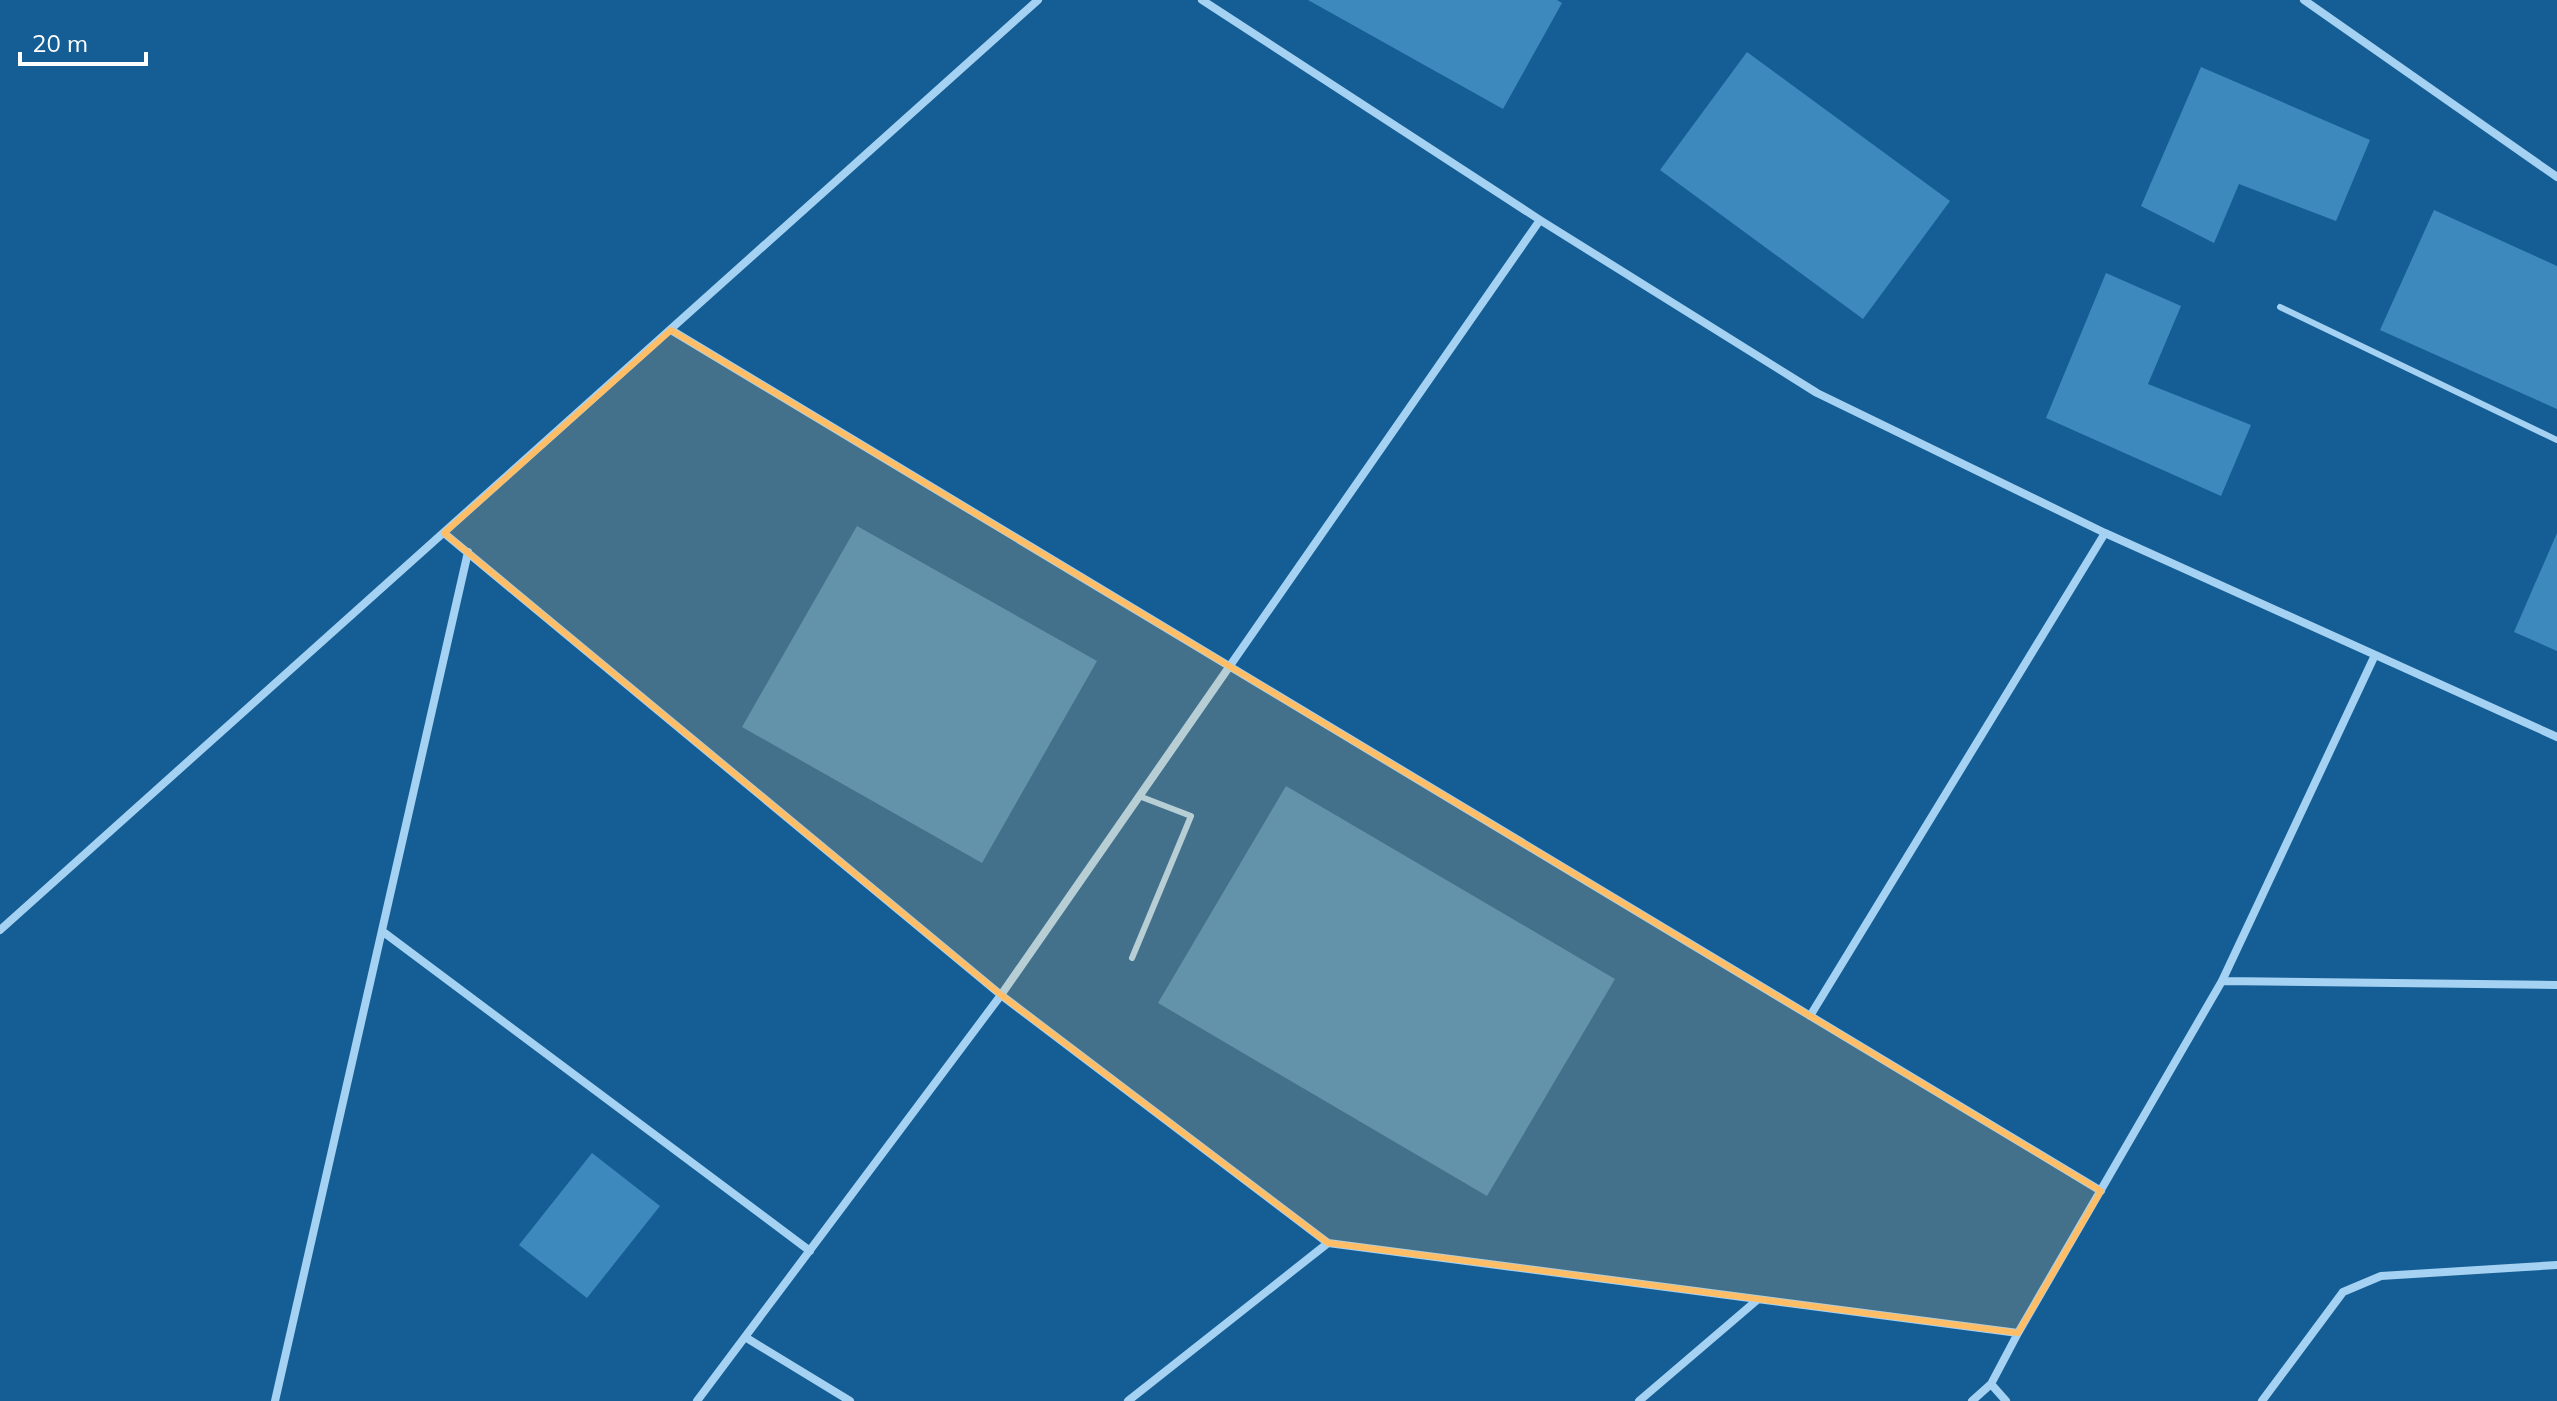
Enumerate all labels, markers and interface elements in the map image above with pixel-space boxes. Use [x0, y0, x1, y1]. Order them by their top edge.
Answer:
scale bar [20, 16, 146, 66]
text: 20 m [32, 28, 88, 58]

